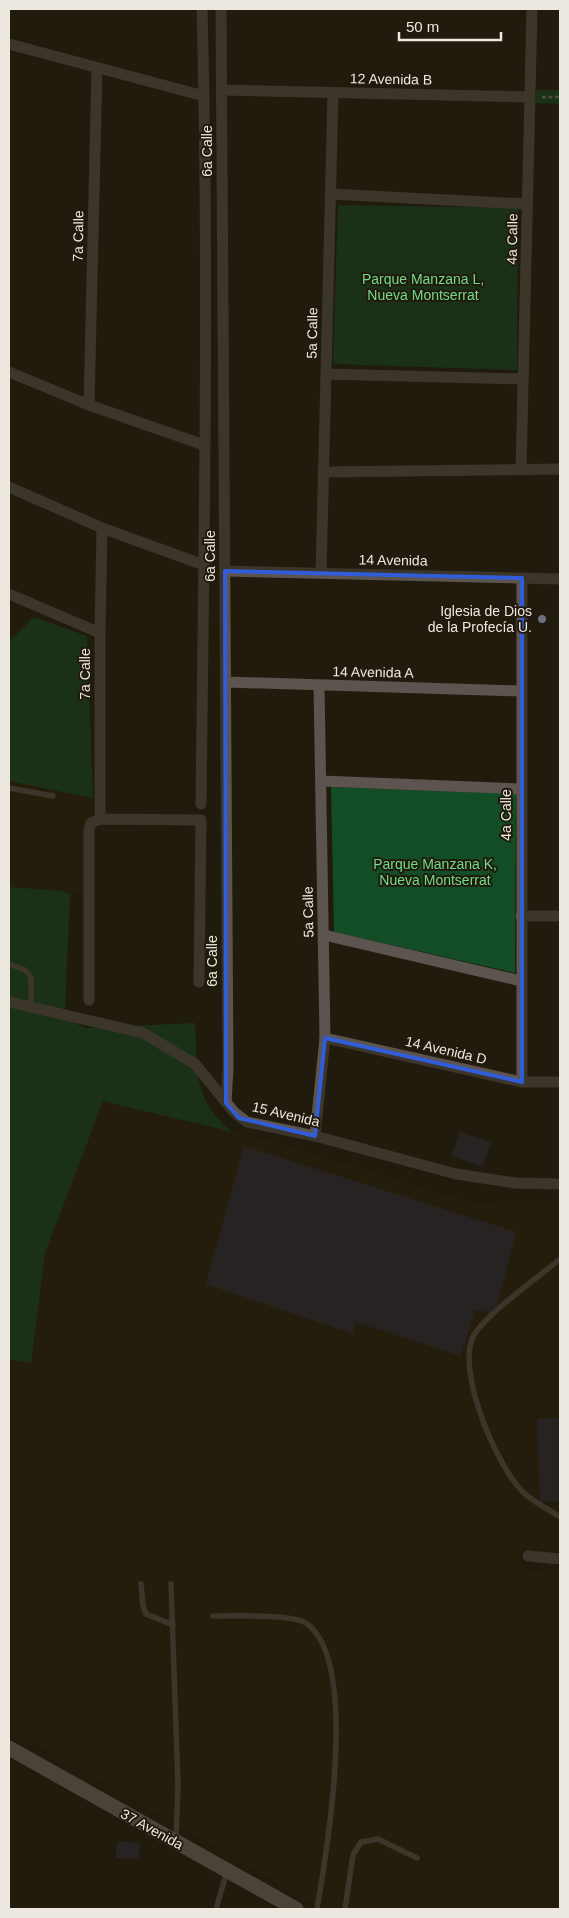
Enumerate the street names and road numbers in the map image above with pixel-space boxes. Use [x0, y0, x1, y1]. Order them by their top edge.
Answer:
street label: 12 Avenida B [350, 70, 432, 88]
street label: 6a Calle [199, 125, 215, 177]
street label: 7a Calle [70, 210, 86, 262]
street label: 4a Calle [504, 213, 520, 265]
street label: 5a Calle [304, 307, 320, 359]
street label: 6a Calle [202, 530, 218, 582]
street label: 14 Avenida [358, 551, 428, 569]
street label: 7a Calle [77, 648, 93, 700]
street label: 14 Avenida A [332, 663, 415, 681]
street label: 4a Calle [498, 789, 514, 841]
street label: 5a Calle [300, 886, 316, 938]
street label: 6a Calle [204, 935, 220, 987]
street label: 14 Avenida D [404, 1033, 488, 1067]
street label: 15 Avenida [251, 1098, 322, 1130]
street label: 37 Avenida [118, 1805, 186, 1853]

